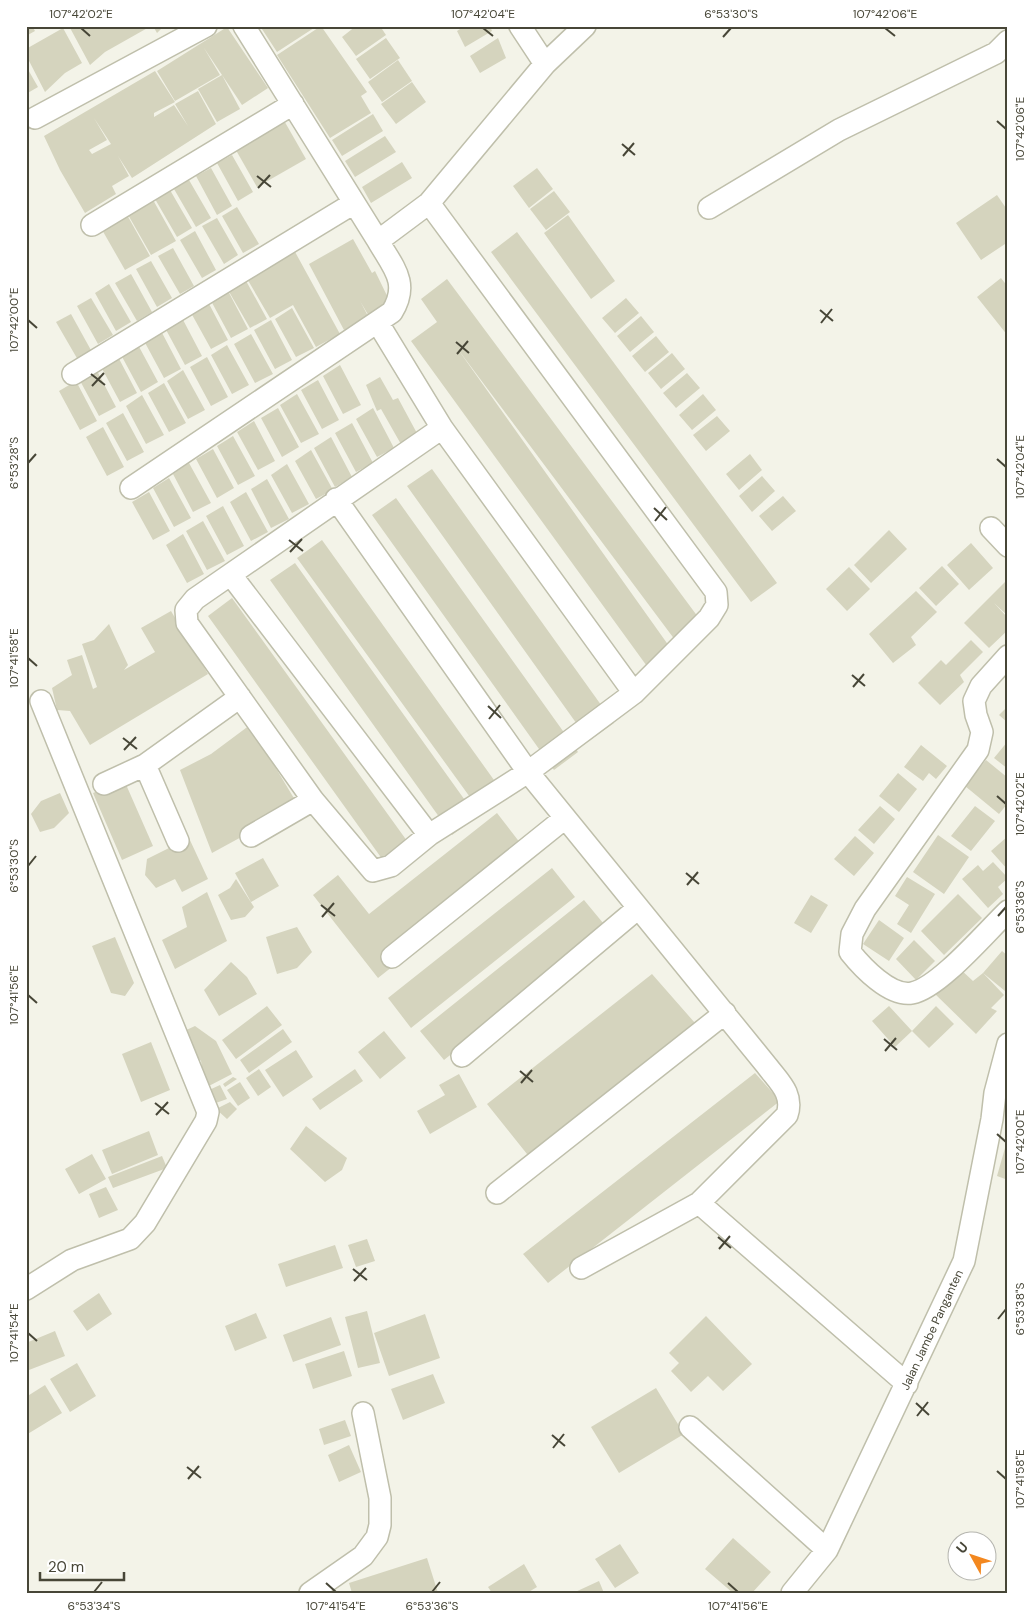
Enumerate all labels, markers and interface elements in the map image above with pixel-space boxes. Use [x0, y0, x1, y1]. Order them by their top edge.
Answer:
text: 107°42'02"E [49, 6, 113, 22]
text: 107°42'04"E [451, 6, 515, 22]
text: 6°53'30"S [704, 6, 758, 22]
text: 107°42'06"E [853, 6, 917, 22]
text: 107°42'06"E [1012, 97, 1028, 161]
text: 107°42'00"E [6, 287, 22, 353]
text: 107°42'04"E [1012, 435, 1028, 499]
text: 6°53'28"S [6, 437, 22, 489]
text: 107°41'58"E [6, 628, 22, 688]
text: 107°42'02"E [1012, 772, 1028, 836]
text: 6°53'30"S [6, 839, 22, 893]
text: 6°53'36"S [1012, 880, 1028, 934]
text: 107°41'56"E [6, 965, 22, 1025]
text: 107°42'00"E [1012, 1109, 1028, 1175]
street label: Jalan Jambe Panganten [897, 1267, 967, 1393]
text: 6°53'38"S [1012, 1283, 1028, 1335]
text: 107°41'54"E [6, 1303, 22, 1363]
text: 107°41'58"E [1012, 1449, 1028, 1509]
north arrow [946, 1532, 996, 1582]
text: U [952, 1538, 972, 1557]
scale bar [40, 1549, 124, 1581]
text: 20 m [48, 1557, 84, 1577]
text: 6°53'34"S [68, 1598, 120, 1614]
text: 107°41'54"E [306, 1598, 366, 1614]
text: 6°53'36"S [405, 1598, 459, 1614]
text: 107°41'56"E [708, 1598, 768, 1614]

